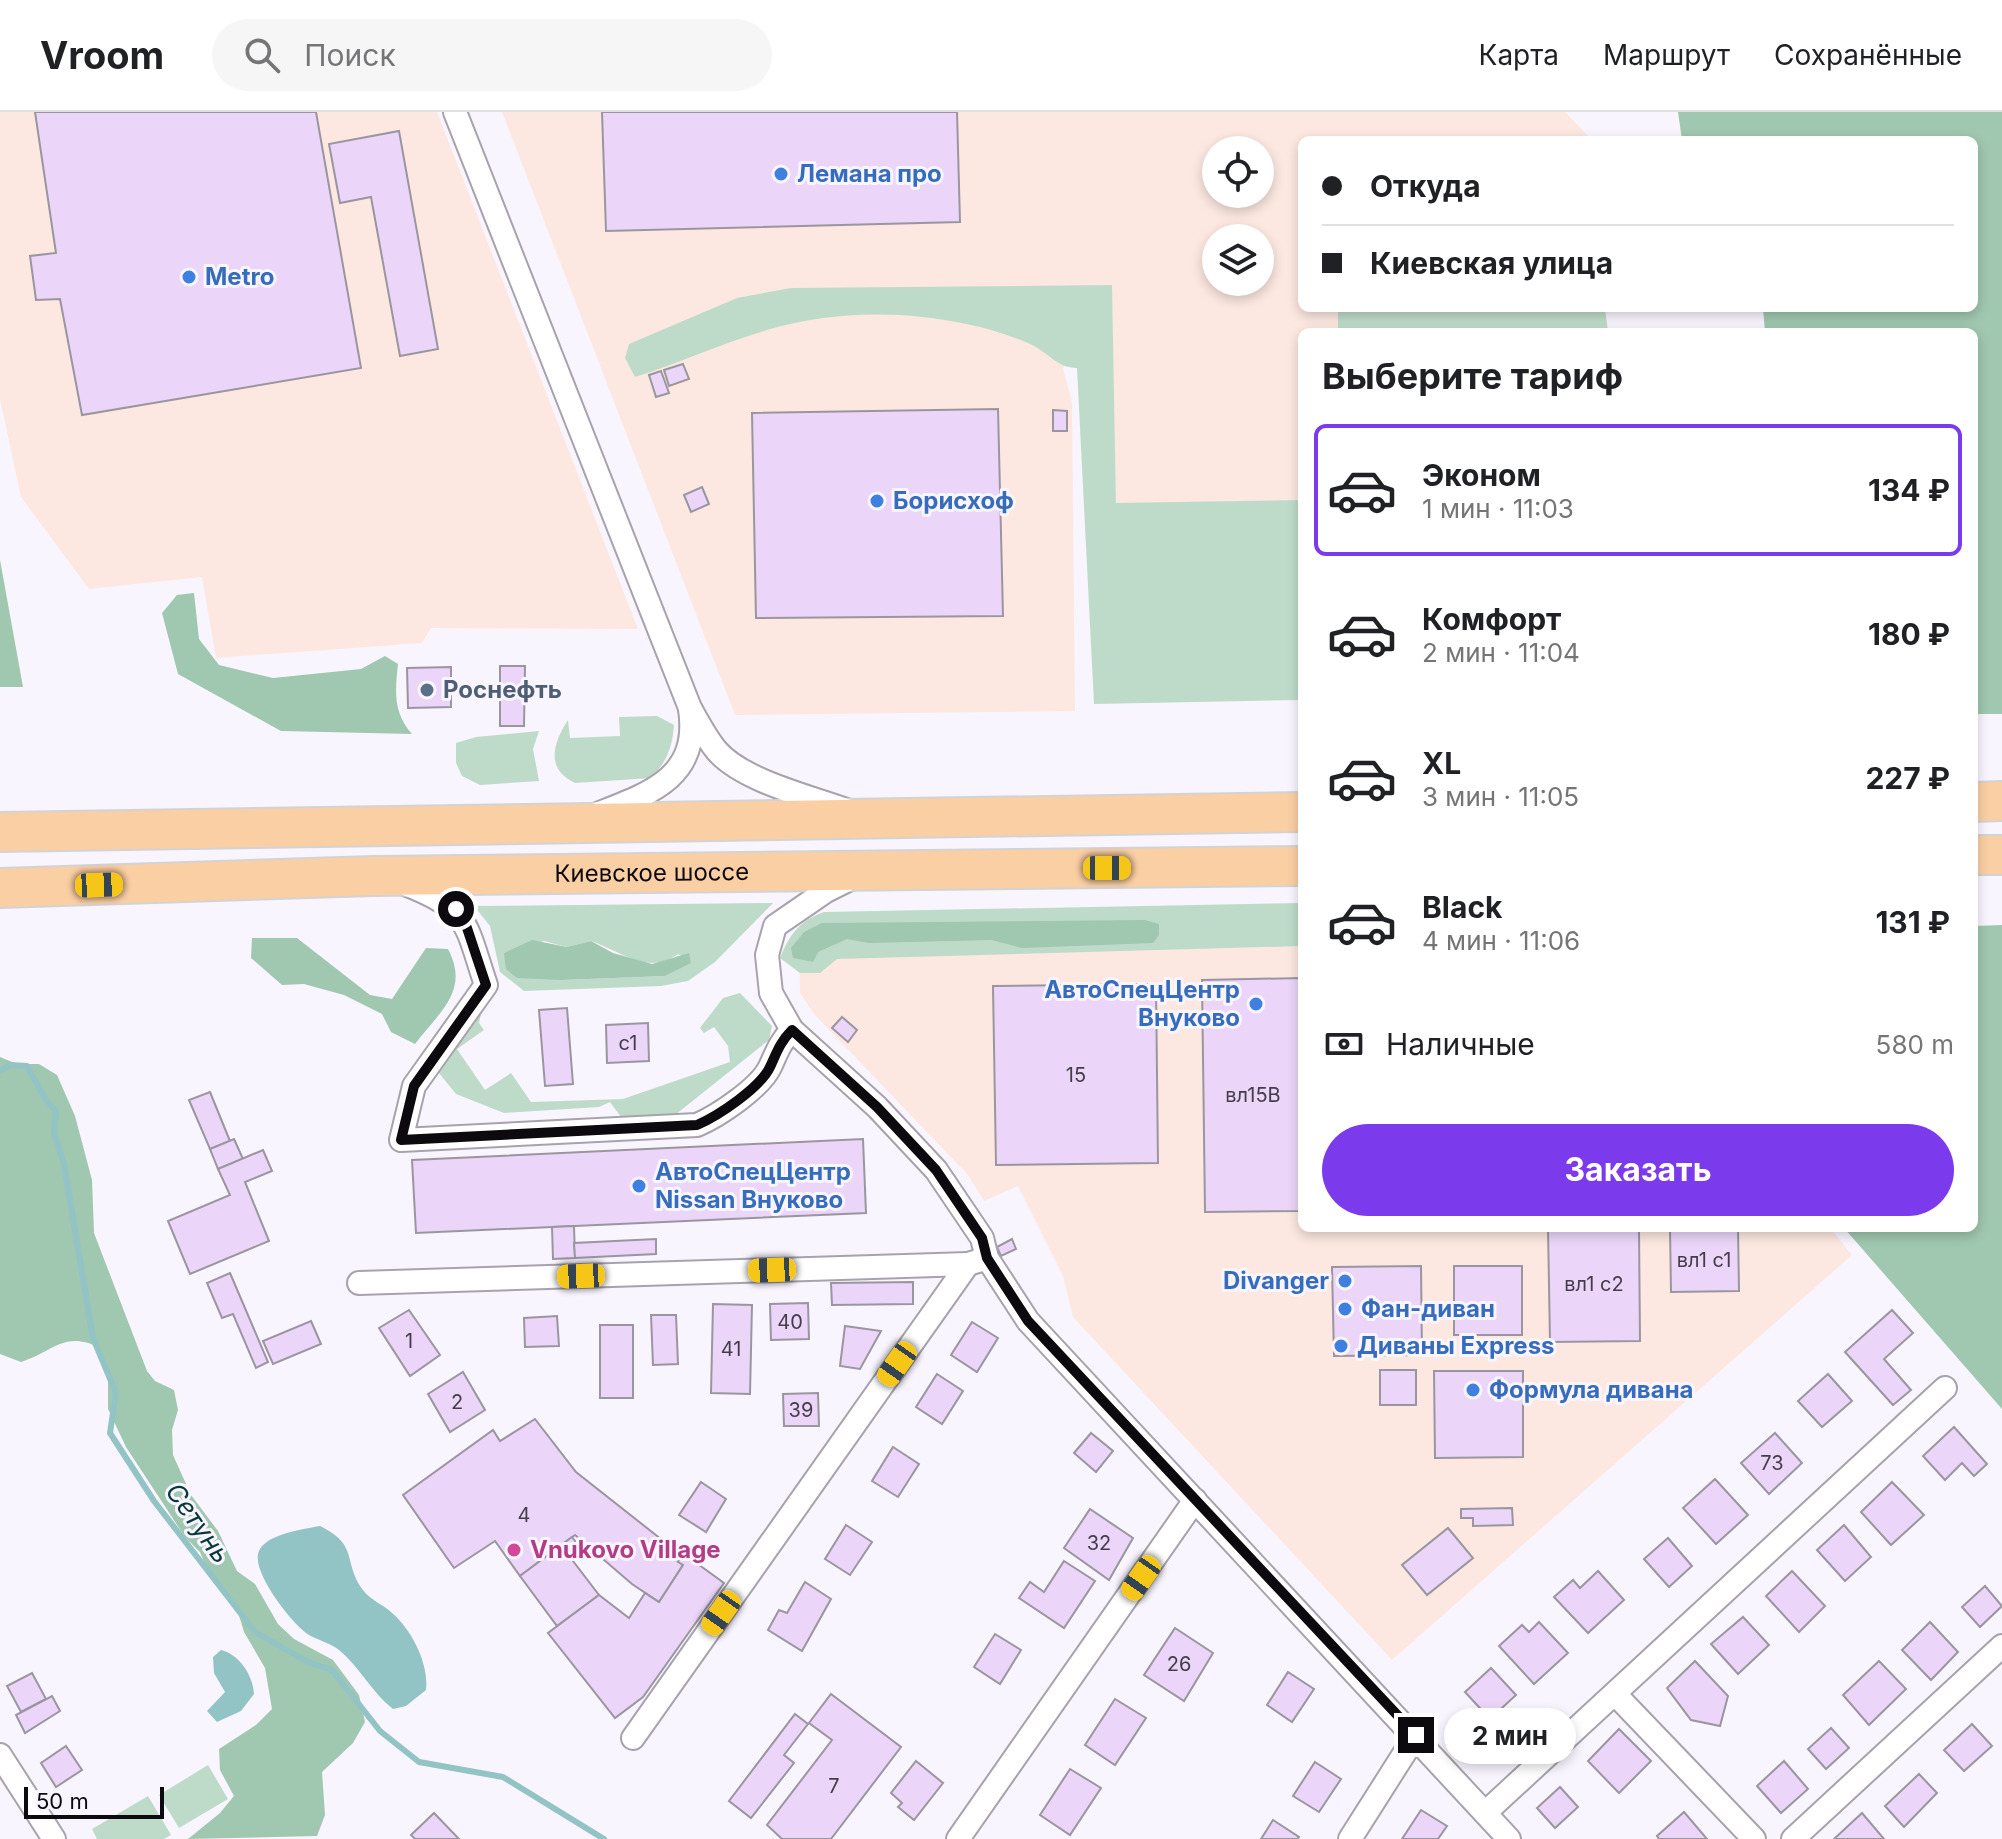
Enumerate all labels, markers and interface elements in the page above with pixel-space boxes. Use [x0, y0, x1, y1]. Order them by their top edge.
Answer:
search box [212, 19, 772, 91]
text: Vroom [40, 32, 164, 78]
icon: search [240, 33, 284, 77]
text: Поиск [304, 37, 396, 73]
text: Карта [1479, 38, 1559, 72]
text: Маршрут [1603, 38, 1730, 72]
text: Сохранённые [1774, 38, 1962, 72]
map controls [1202, 136, 1274, 296]
button: locate [1202, 136, 1274, 208]
place label: Лемана про [797, 159, 942, 188]
marker: Лемана про [772, 165, 790, 183]
text: Откуда [1370, 168, 1481, 204]
button: layers [1202, 224, 1274, 296]
text: Киевская улица [1370, 245, 1613, 281]
place label: Metro [205, 262, 274, 291]
marker: Metro [180, 268, 198, 286]
text: Выберите тариф [1322, 354, 1623, 398]
icon: car [1326, 454, 1398, 526]
text: Эконом [1422, 457, 1541, 493]
text: 134 ₽ [1868, 472, 1950, 508]
place label: Борисхоф [893, 486, 1014, 515]
marker: Борисхоф [868, 492, 886, 510]
text: 1 мин · 11:03 [1422, 493, 1574, 524]
icon: car [1326, 598, 1398, 670]
text: Комфорт [1422, 601, 1561, 637]
text: 180 ₽ [1868, 616, 1950, 652]
text: 2 мин · 11:04 [1422, 637, 1580, 668]
place label: Роснефть [443, 675, 562, 704]
marker: Роснефть [418, 681, 436, 699]
icon: car [1326, 742, 1398, 814]
text: XL [1422, 745, 1461, 781]
text: 227 ₽ [1865, 760, 1950, 796]
text: 3 мин · 11:05 [1422, 781, 1579, 812]
car [1083, 856, 1131, 880]
street label: Киевское шоссе [554, 857, 749, 888]
car [75, 872, 123, 898]
icon: car [1326, 886, 1398, 958]
text: Black [1422, 889, 1502, 925]
route start [438, 891, 474, 927]
text: 131 ₽ [1875, 904, 1950, 940]
text: 4 мин · 11:06 [1422, 925, 1580, 956]
place label: АвтоСпецЦентр Внуково [1044, 975, 1240, 1032]
marker: АвтоСпецЦентр Внуково [1247, 995, 1265, 1013]
icon: cash [1322, 1022, 1366, 1066]
text: Наличные [1386, 1026, 1535, 1062]
text: 580 m [1876, 1029, 1954, 1060]
house number: с1 [619, 1031, 637, 1055]
house number: 15 [1066, 1063, 1086, 1087]
house number: вл15В [1225, 1083, 1281, 1107]
button: Заказать [1322, 1124, 1954, 1216]
place label: АвтоСпецЦентр Nissan Внуково [655, 1157, 851, 1214]
marker: АвтоСпецЦентр Nissan Внуково [630, 1177, 648, 1195]
house number: вл1 с1 [1677, 1248, 1731, 1272]
car [748, 1257, 796, 1283]
car [557, 1263, 605, 1289]
place label: Divanger [1223, 1266, 1329, 1295]
marker: Divanger [1336, 1272, 1354, 1290]
house number: вл1 с2 [1564, 1272, 1624, 1296]
place label: Фан-диван [1361, 1294, 1495, 1323]
marker: Фан-диван [1336, 1300, 1354, 1318]
house number: 40 [777, 1310, 803, 1334]
house number: 1 [405, 1329, 413, 1353]
place label: Диваны Express [1357, 1331, 1555, 1360]
house number: 41 [721, 1337, 741, 1361]
car [873, 1337, 921, 1391]
marker: Диваны Express [1332, 1337, 1350, 1355]
place label: Формула дивана [1489, 1375, 1694, 1404]
marker: Формула дивана [1464, 1381, 1482, 1399]
house number: 2 [451, 1390, 463, 1414]
house number: 39 [789, 1398, 813, 1422]
house number: 73 [1760, 1451, 1784, 1475]
water label: Сетунь [160, 1477, 237, 1569]
house number: 4 [518, 1503, 530, 1527]
house number: 32 [1087, 1531, 1111, 1555]
place label: Vnukovo Village [530, 1535, 721, 1564]
marker: Vnukovo Village [505, 1541, 523, 1559]
car [1117, 1551, 1165, 1605]
car [697, 1586, 745, 1640]
house number: 26 [1167, 1652, 1191, 1676]
callout: 2 мин [1444, 1707, 1576, 1763]
route end [1398, 1717, 1434, 1753]
text: 2 мин [1472, 1720, 1548, 1751]
house number: 7 [828, 1774, 840, 1798]
scale bar [24, 1783, 164, 1819]
text: 50 m [36, 1788, 89, 1814]

